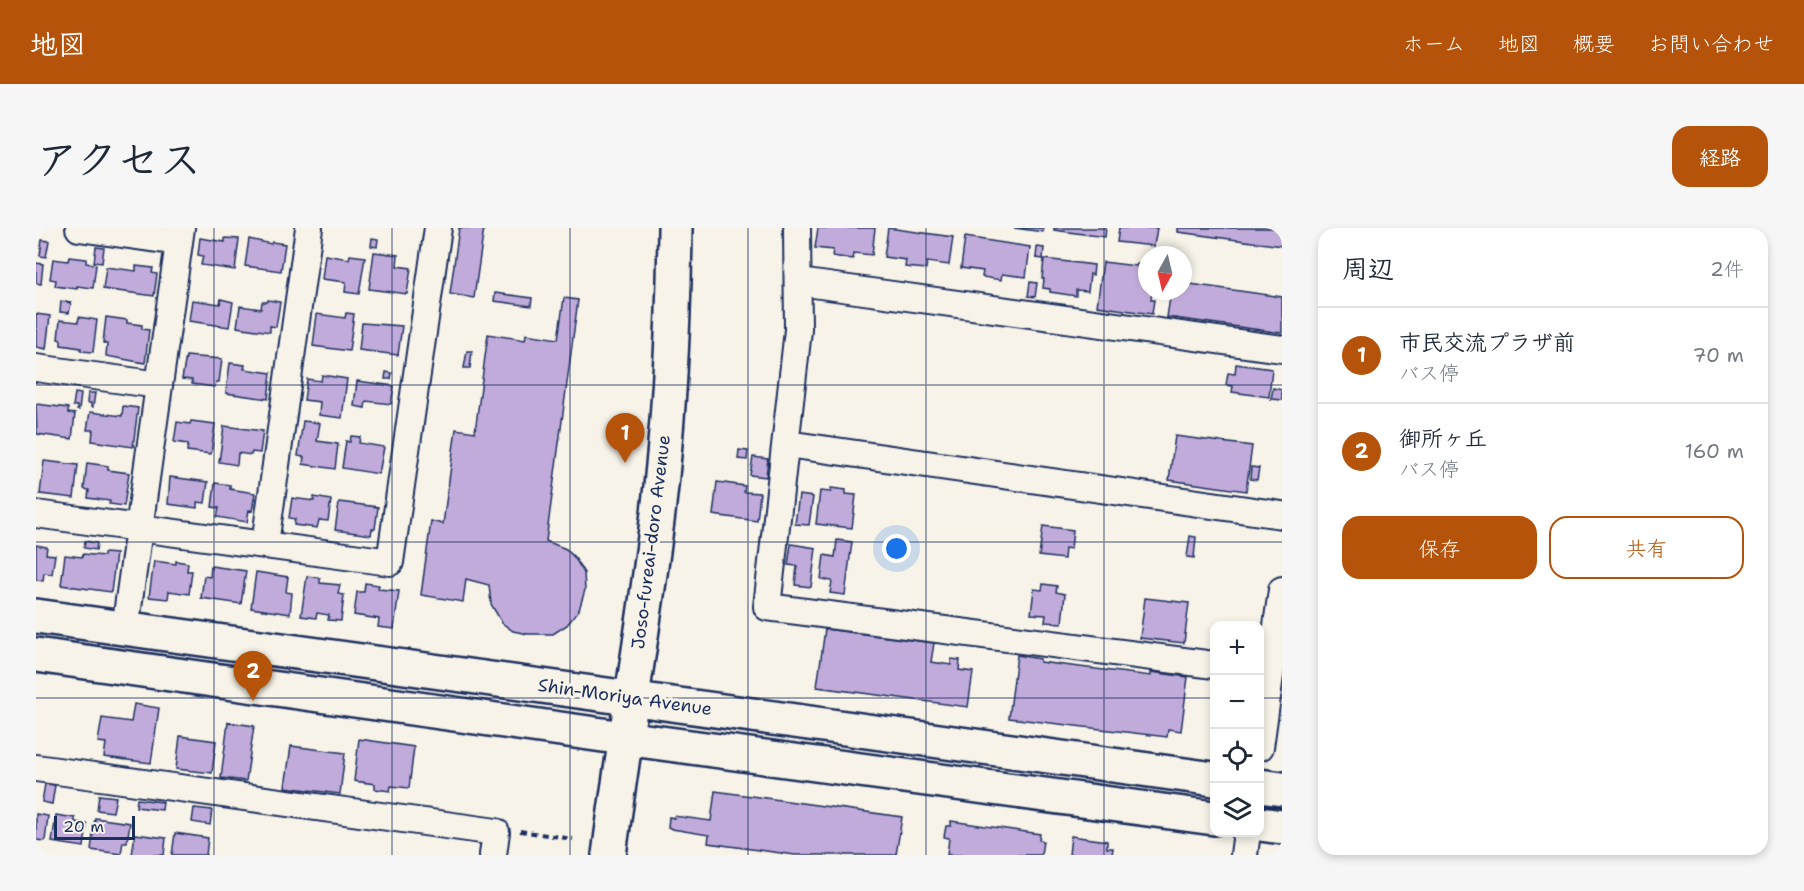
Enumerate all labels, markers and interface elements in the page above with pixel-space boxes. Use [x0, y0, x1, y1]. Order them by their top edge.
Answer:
text: 地図 [30, 25, 86, 63]
text: ホーム [1403, 30, 1465, 58]
text: 地図 [1498, 30, 1540, 58]
text: 概要 [1573, 30, 1615, 58]
text: お問い合わせ [1648, 30, 1774, 58]
button: 経路 [1672, 126, 1768, 187]
text: アクセス [36, 131, 201, 187]
north arrow [1138, 246, 1192, 300]
text: 周辺 [1342, 251, 1394, 286]
text: 2件 [1710, 256, 1744, 282]
text: 市民交流プラザ前 [1399, 328, 1575, 357]
text: 1 [1357, 342, 1366, 368]
text: 70 m [1692, 342, 1744, 368]
text: バス停 [1399, 360, 1459, 386]
pin: 1 [606, 414, 644, 463]
text: 御所ヶ丘 [1399, 424, 1487, 453]
street label: Joso-fureai-doro Avenue [626, 434, 676, 650]
text: 2 [1355, 438, 1369, 464]
text: 160 m [1685, 438, 1744, 464]
text: バス停 [1399, 456, 1459, 482]
button: 保存 [1342, 516, 1537, 579]
button: 共有 [1549, 516, 1744, 579]
your location [882, 534, 911, 563]
map controls [1210, 621, 1264, 837]
button: + [1210, 621, 1264, 675]
pin: 2 [234, 652, 272, 701]
street label: Shin-Moriya Avenue [536, 673, 714, 721]
button: − [1210, 675, 1264, 729]
button: locate [1210, 729, 1264, 783]
button: layers [1210, 783, 1264, 837]
scale bar [54, 813, 135, 840]
text: 20 m [63, 816, 104, 837]

